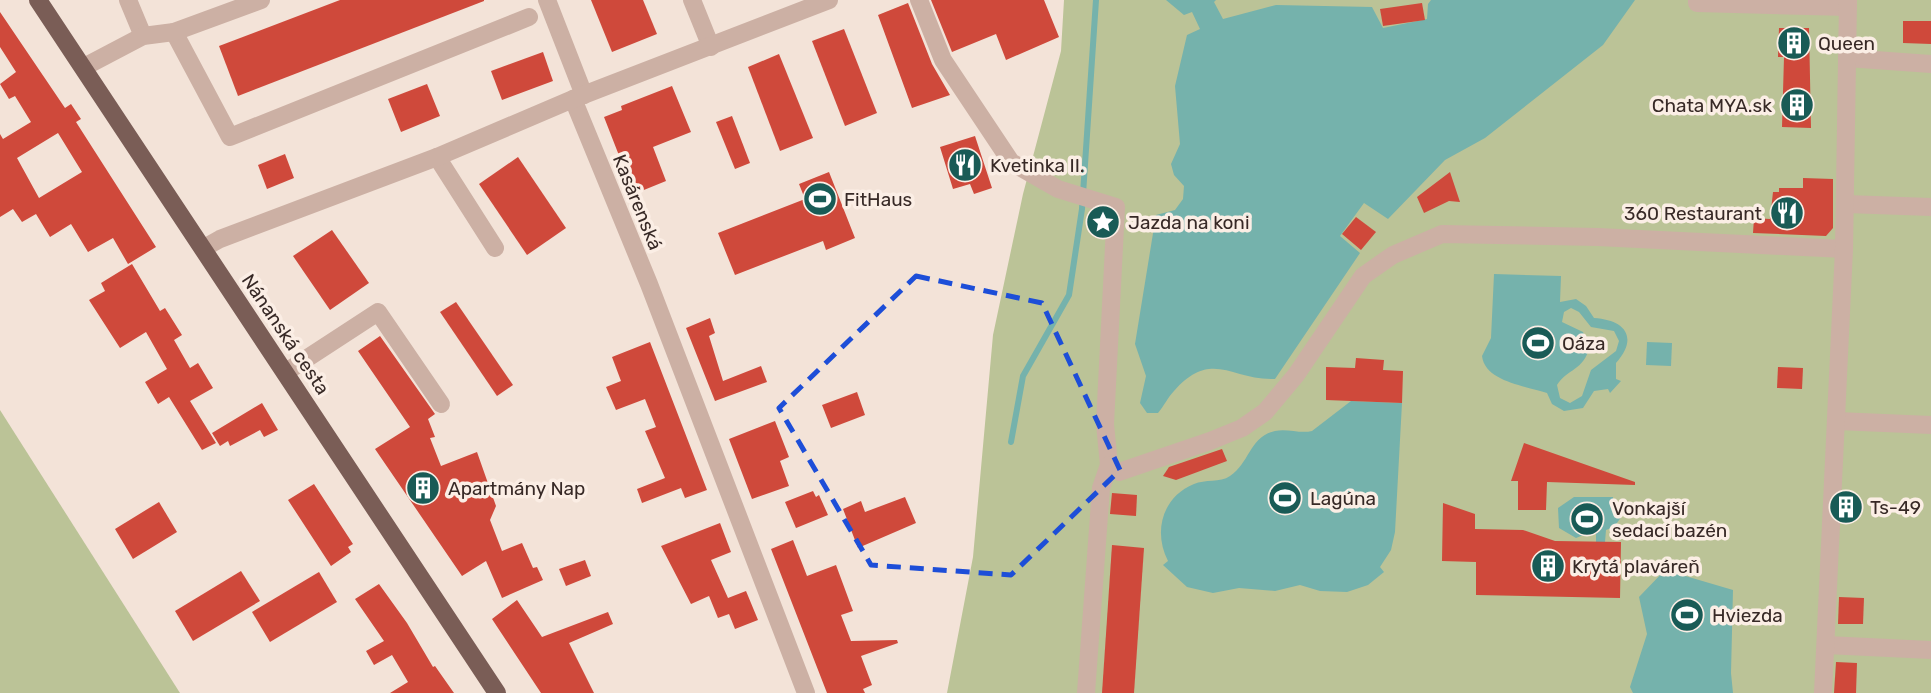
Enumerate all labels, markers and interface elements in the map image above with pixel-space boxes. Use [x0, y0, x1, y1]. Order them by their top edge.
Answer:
building icon: Queen [1775, 24, 1813, 62]
place label: Queen [1818, 32, 1875, 55]
building icon: Chata MYA.sk [1778, 86, 1816, 124]
place label: Chata MYA.sk [1652, 94, 1772, 117]
restaurant icon: Kvetinka II. [946, 146, 984, 184]
street label: Kasárenská [608, 151, 667, 253]
place label: Kvetinka II. [990, 154, 1085, 177]
sports icon: FitHaus [801, 180, 839, 218]
place label: FitHaus [844, 188, 912, 211]
restaurant icon: 360 Restaurant [1768, 194, 1806, 232]
place label: 360 Restaurant [1624, 202, 1763, 225]
place icon: Jazda na koni [1084, 203, 1122, 241]
place label: Jazda na koni [1128, 211, 1249, 234]
street label: Nánanská cesta [237, 270, 334, 399]
sports icon: Oáza [1519, 324, 1557, 362]
place label: Oáza [1562, 332, 1606, 355]
building icon: Apartmány Nap [404, 469, 442, 507]
place label: Apartmány Nap [448, 477, 585, 500]
sports icon: Lagúna [1266, 479, 1304, 517]
place label: Lagúna [1310, 487, 1376, 510]
building icon: Ts-49 [1827, 488, 1865, 526]
place label: Ts-49 [1870, 496, 1921, 519]
place label: Vonkajší sedací bazén [1612, 497, 1727, 542]
sports icon: Vonkajší sedací bazén [1568, 500, 1606, 538]
building icon: Krytá plaváreň [1529, 547, 1567, 585]
place label: Krytá plaváreň [1572, 555, 1700, 578]
sports icon: Hviezda [1668, 596, 1706, 634]
place label: Hviezda [1712, 604, 1783, 627]

